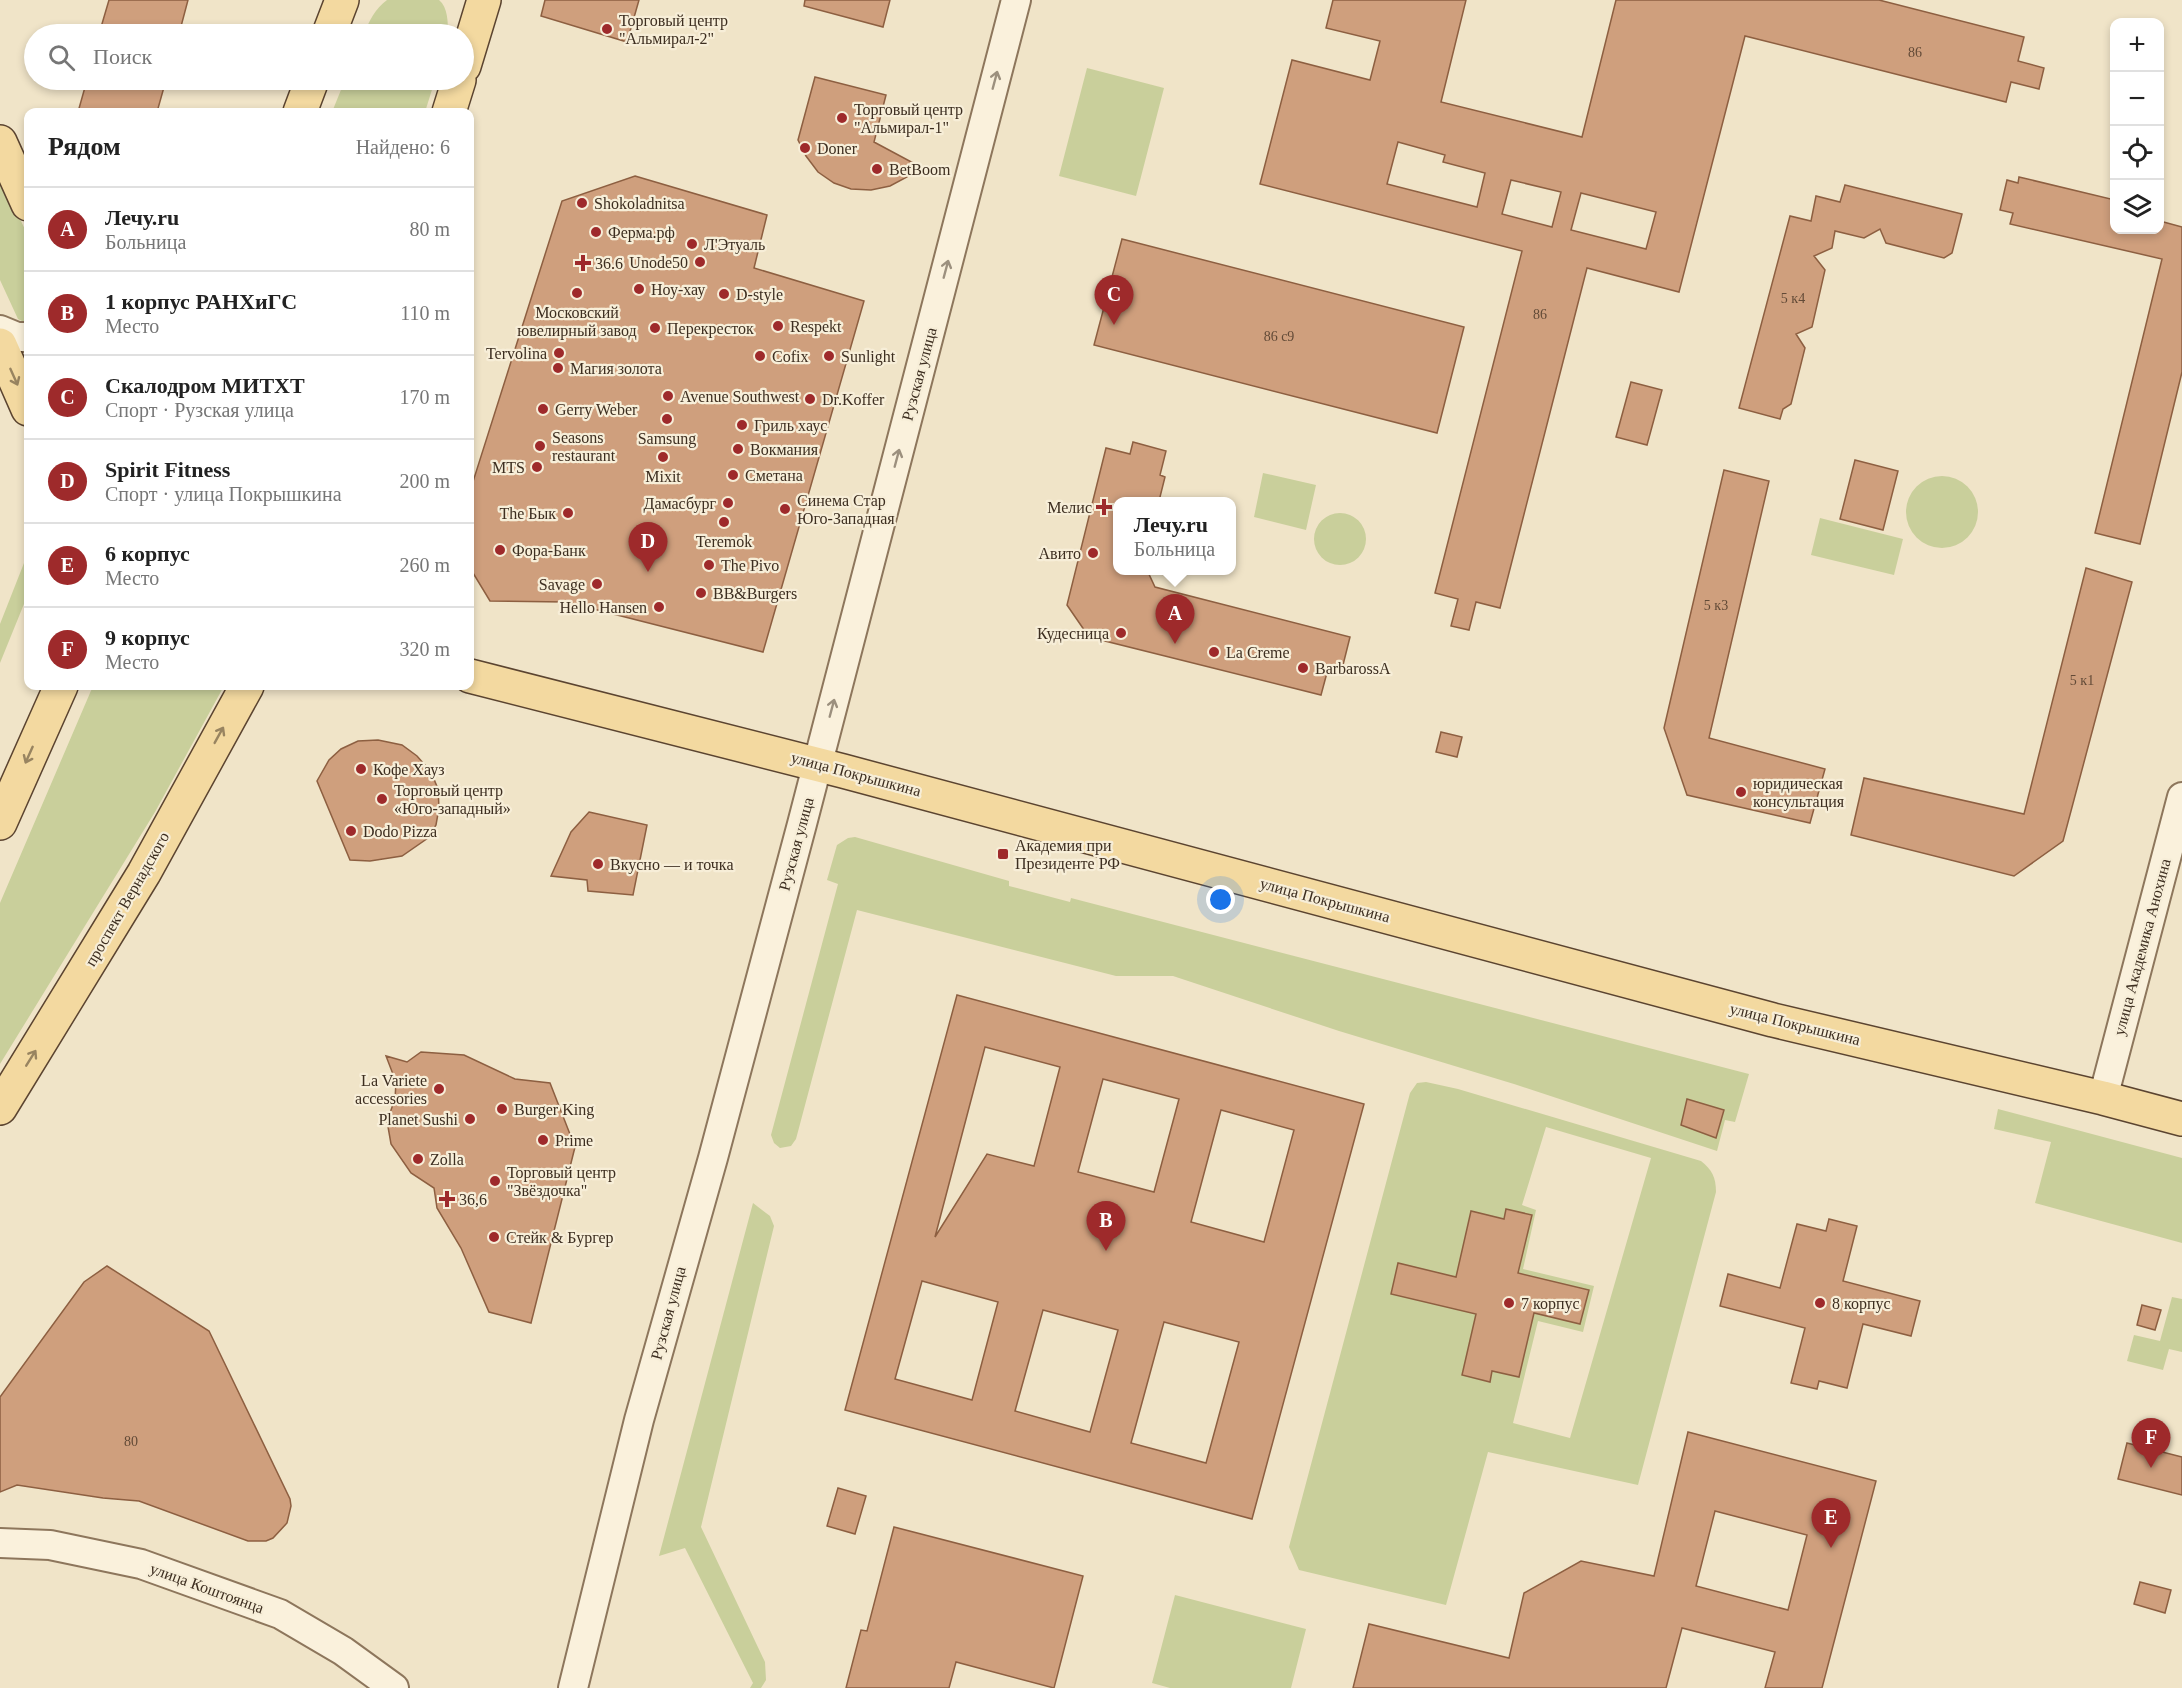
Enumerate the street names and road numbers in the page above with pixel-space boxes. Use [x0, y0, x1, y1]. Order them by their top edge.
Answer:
street label: Рузская улица [898, 326, 941, 423]
street label: улица Покрышкина [789, 748, 923, 801]
street label: Рузская улица [775, 796, 818, 893]
street label: проспект Вернадского [82, 829, 173, 970]
street label: улица Академика Анохина [2110, 857, 2175, 1037]
street label: улица Покрышкина [1258, 874, 1392, 927]
street label: улица Покрышкина [1728, 1000, 1862, 1049]
street label: Рузская улица [647, 1265, 690, 1362]
street label: улица Коштоянца [147, 1560, 266, 1617]

